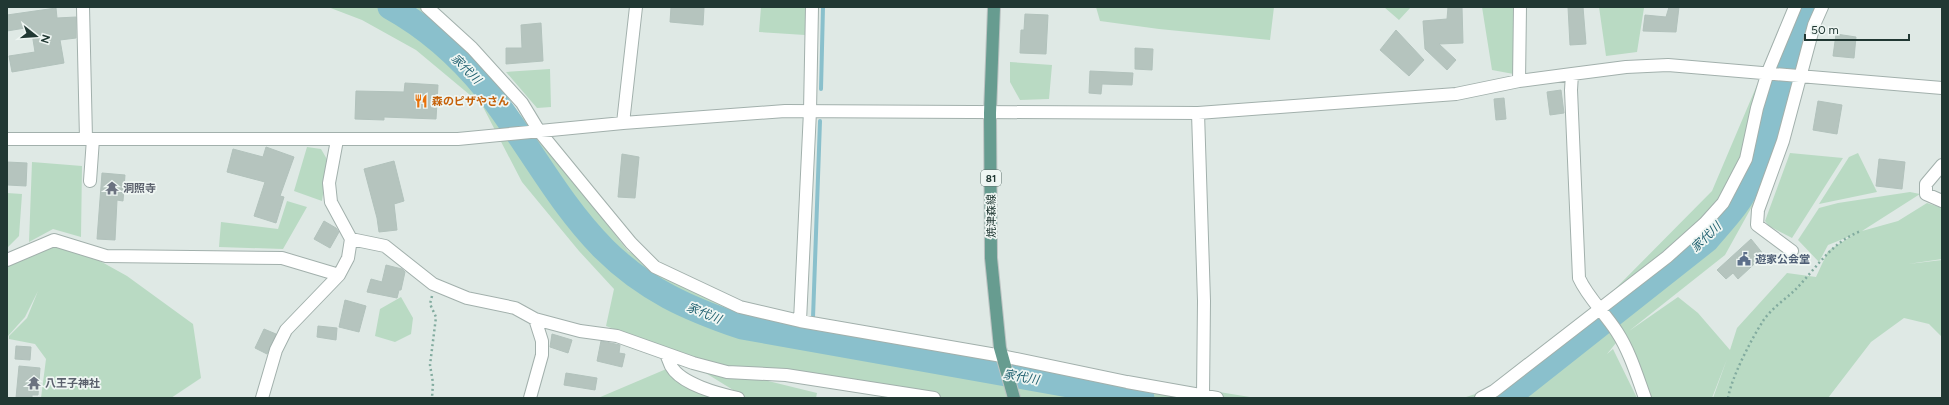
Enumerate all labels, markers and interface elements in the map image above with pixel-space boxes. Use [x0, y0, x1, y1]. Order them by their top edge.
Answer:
north arrow [16, 16, 56, 56]
scale bar [1805, 16, 1909, 42]
text: 50 m [1811, 23, 1839, 37]
text: N [38, 33, 53, 45]
water label: 家代川 [448, 51, 485, 88]
restaurant icon: 森のピザやさん [413, 93, 429, 109]
place label: 森のピザやさん [432, 95, 509, 108]
road number: 81 [981, 170, 1001, 186]
temple icon: 洞照寺 [104, 180, 120, 196]
place label: 洞照寺 [123, 182, 156, 195]
street label: 焼津森線 [985, 194, 998, 238]
water label: 家代川 [1688, 218, 1725, 255]
public building icon: 遊家公会堂 [1736, 251, 1752, 267]
place label: 遊家公会堂 [1755, 253, 1810, 266]
water label: 家代川 [685, 300, 725, 327]
water label: 家代川 [1002, 367, 1042, 387]
temple icon: 八王子神社 [26, 375, 42, 391]
place label: 八王子神社 [45, 377, 100, 390]

